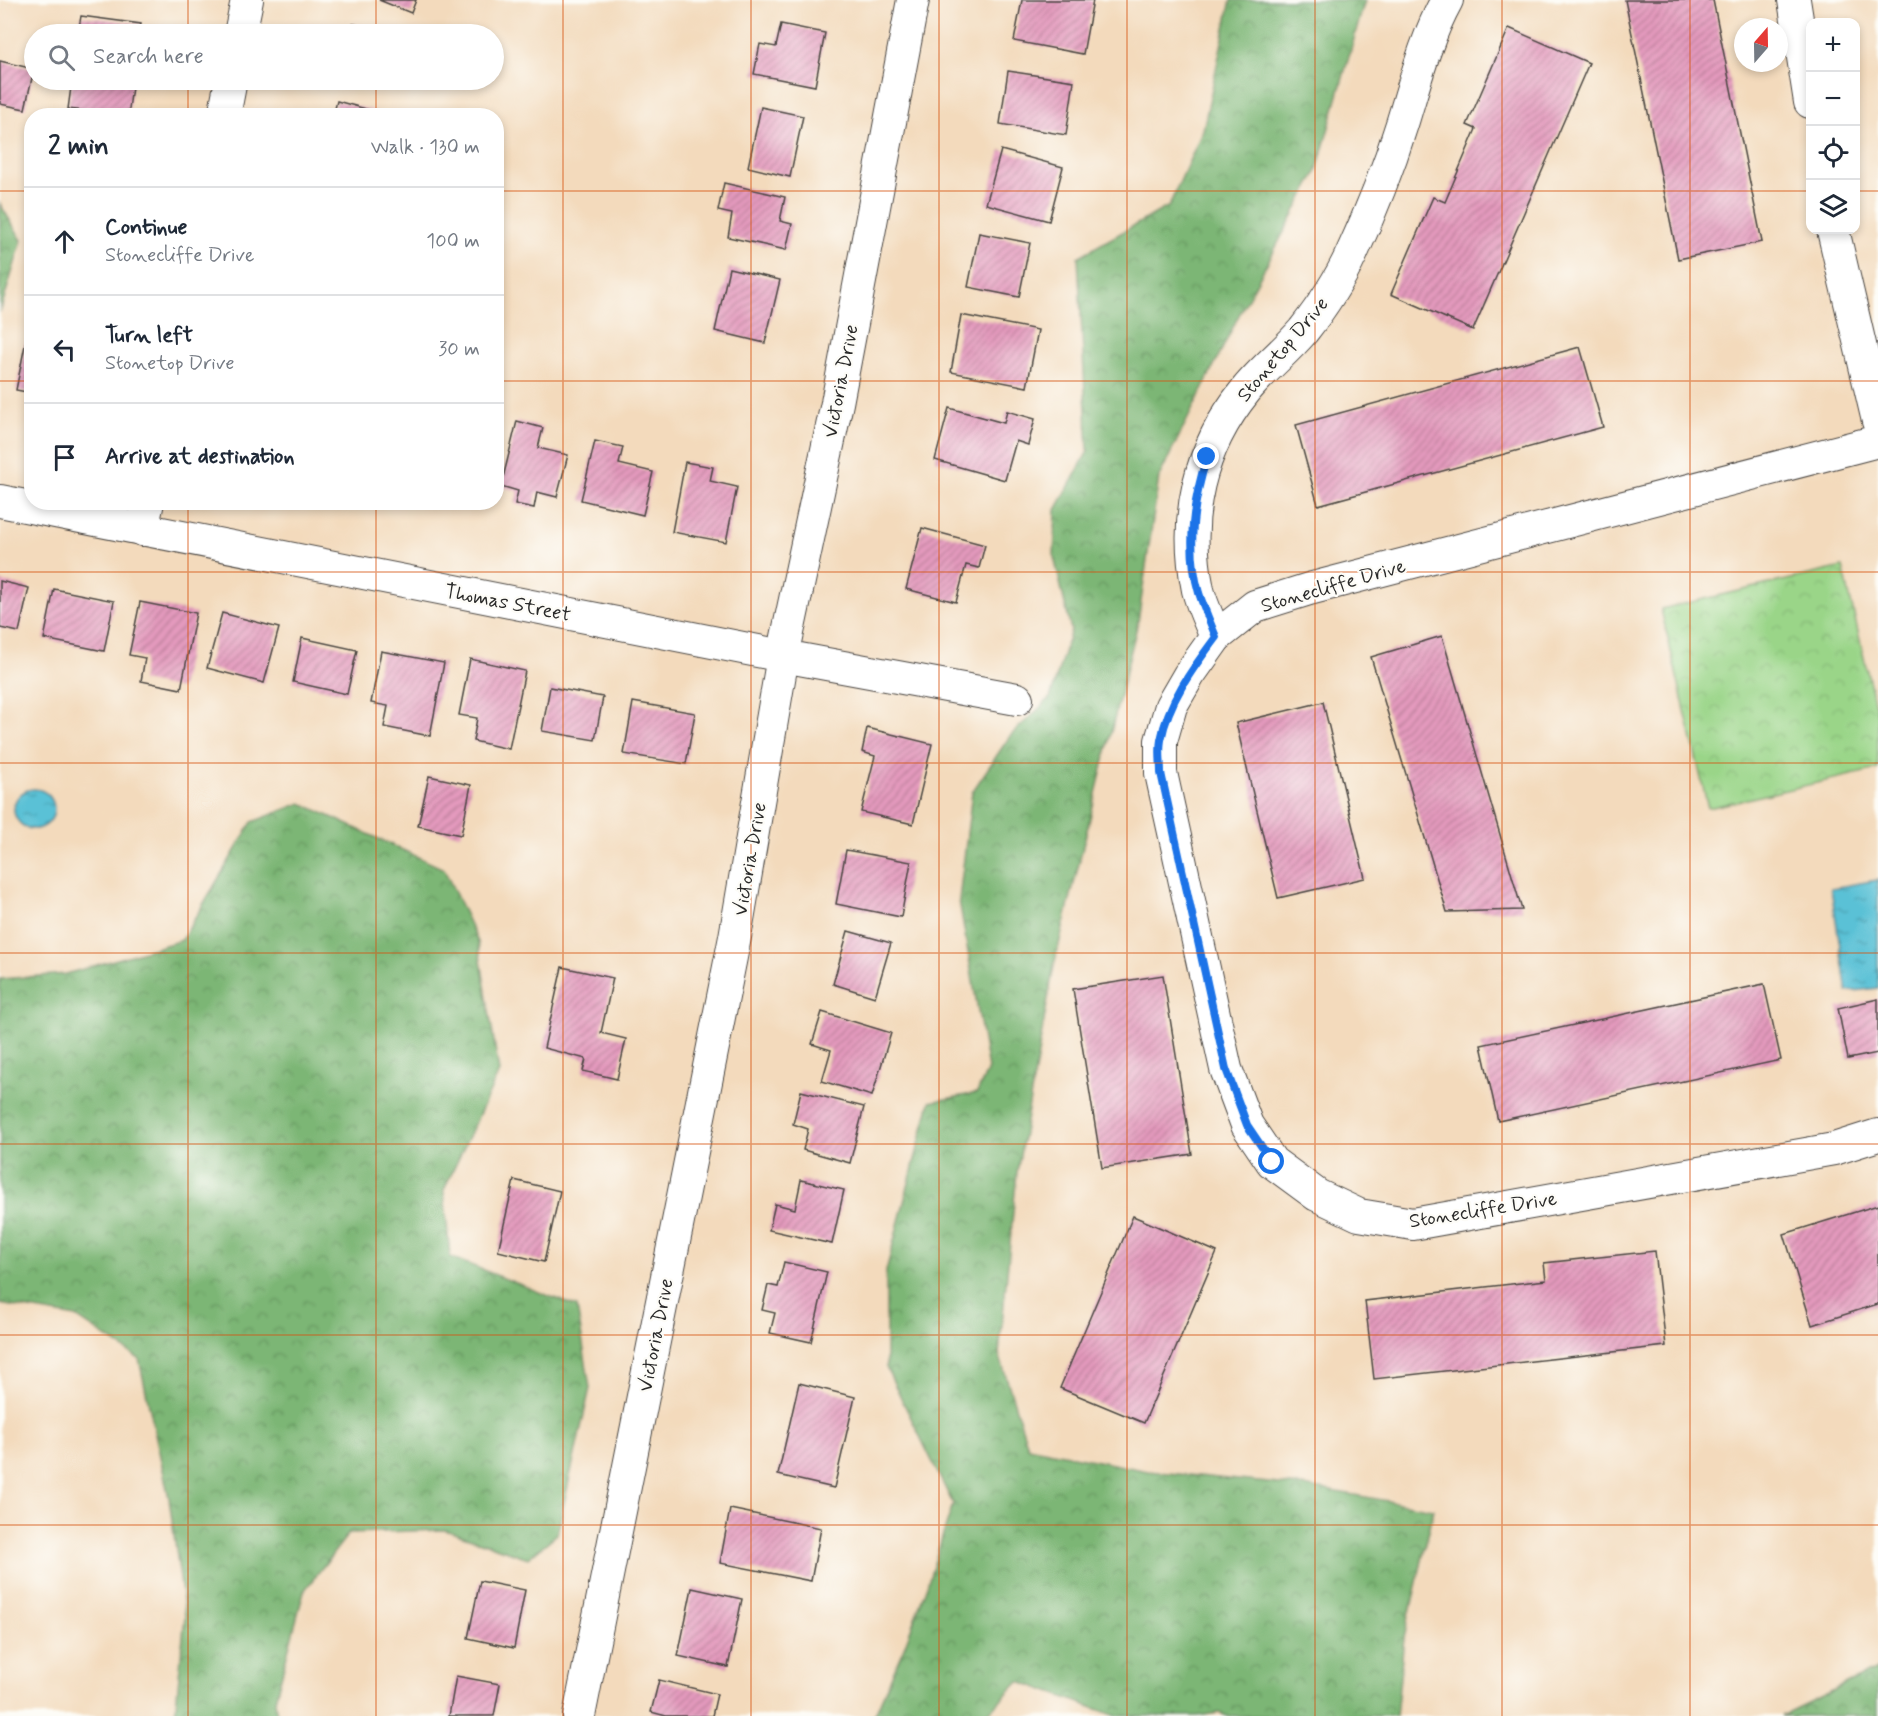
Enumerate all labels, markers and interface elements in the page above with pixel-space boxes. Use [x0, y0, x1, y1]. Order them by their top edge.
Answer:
north arrow [1734, 18, 1788, 72]
map controls [1806, 18, 1860, 234]
button: + [1806, 18, 1860, 72]
search box [24, 24, 504, 90]
icon: search [45, 41, 78, 74]
text: Search here [93, 43, 204, 71]
button: − [1806, 72, 1860, 126]
button: locate [1806, 126, 1860, 180]
text: 2 min [48, 130, 109, 164]
text: Walk · 130 m [371, 134, 480, 161]
button: layers [1806, 180, 1860, 234]
text: Continue [105, 214, 187, 242]
icon: ahead [48, 225, 81, 258]
text: 100 m [426, 228, 480, 255]
text: Stonecliffe Drive [105, 242, 254, 269]
street label: Stonetop Drive [1231, 292, 1335, 408]
text: Turn left [105, 322, 193, 350]
street label: Victoria Drive [817, 322, 866, 440]
icon: left [48, 333, 81, 366]
text: 30 m [438, 336, 480, 363]
text: Stonetop Drive [105, 350, 235, 377]
icon: arrive [48, 441, 81, 474]
text: Arrive at destination [105, 443, 295, 471]
route end [1193, 443, 1219, 469]
street label: Stonecliffe Drive [1258, 553, 1409, 620]
street label: Thomas Street [442, 578, 573, 629]
street label: Victoria Drive [727, 800, 774, 918]
route start [1258, 1148, 1284, 1174]
street label: Stonecliffe Drive [1407, 1185, 1559, 1236]
street label: Victoria Drive [632, 1276, 681, 1394]

